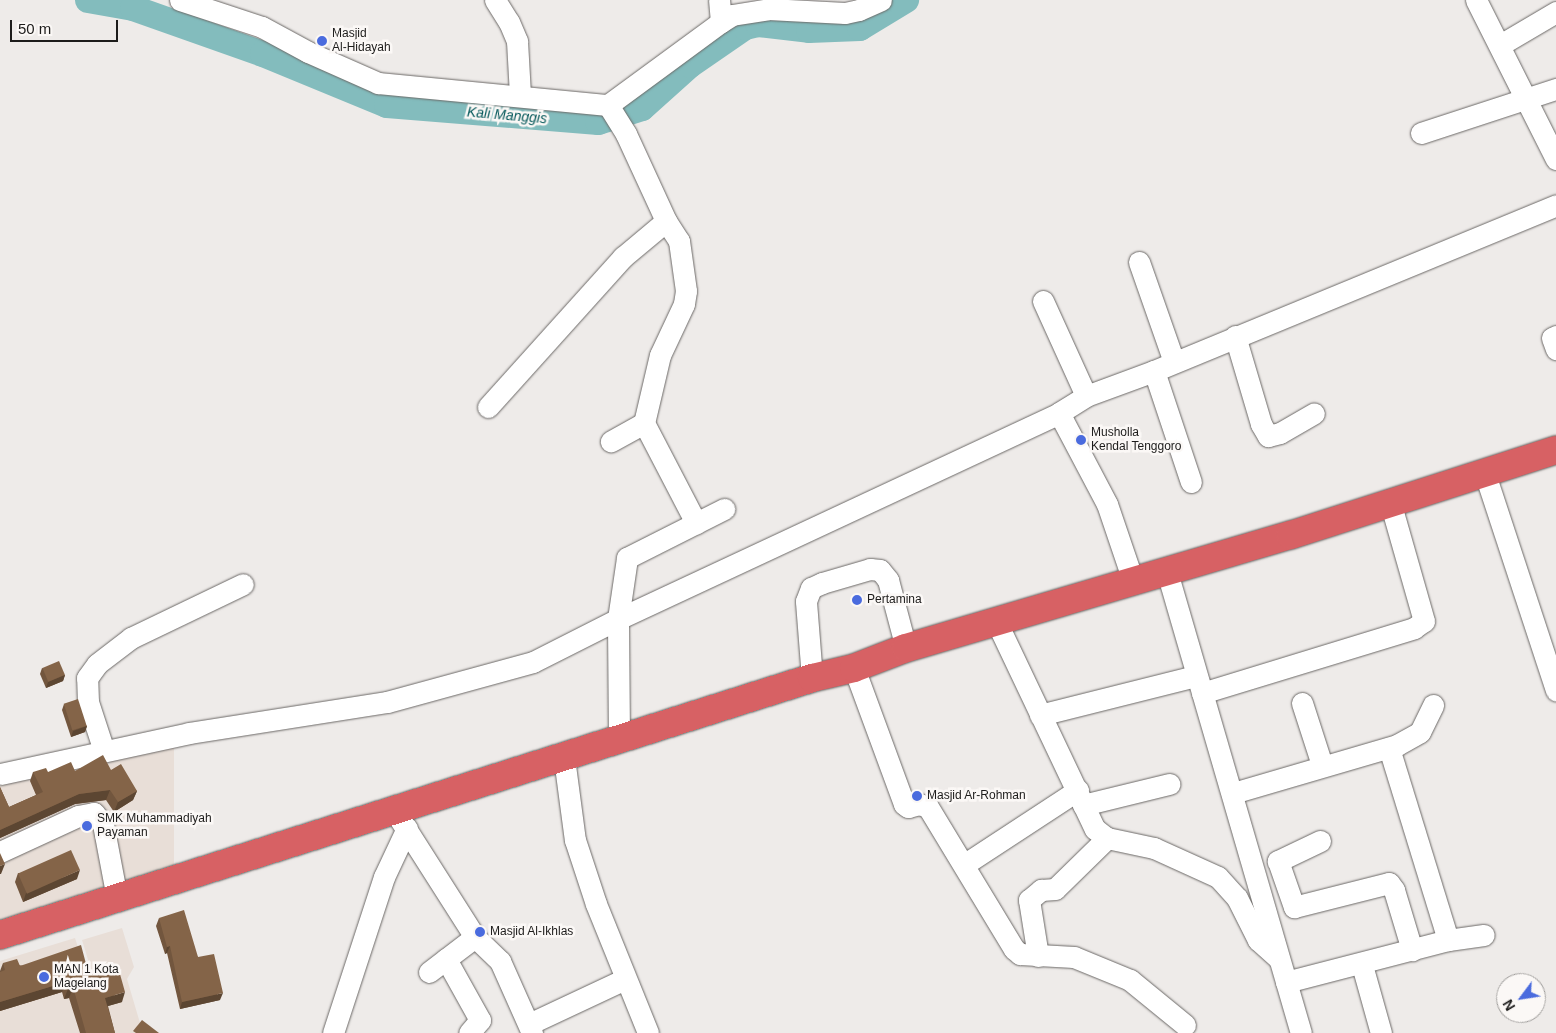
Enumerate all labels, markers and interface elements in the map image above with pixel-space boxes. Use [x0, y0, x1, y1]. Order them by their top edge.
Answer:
scale bar [12, 10, 120, 42]
text: 50 m [18, 20, 51, 37]
place label: Masjid Al-Hidayah [332, 27, 391, 55]
marker: Masjid Al-Hidayah [316, 35, 328, 47]
water label: Kali Manggis [466, 103, 548, 127]
place label: Musholla Kendal Tenggoro [1091, 426, 1182, 454]
marker: Musholla Kendal Tenggoro [1075, 434, 1087, 446]
place label: Pertamina [867, 593, 922, 607]
marker: Pertamina [851, 594, 863, 606]
place label: Masjid Ar-Rohman [927, 789, 1026, 803]
marker: Masjid Ar-Rohman [911, 790, 923, 802]
place label: SMK Muhammadiyah Payaman [97, 812, 212, 840]
marker: SMK Muhammadiyah Payaman [81, 820, 93, 832]
place label: Masjid Al-Ikhlas [490, 925, 574, 939]
marker: Masjid Al-Ikhlas [474, 926, 486, 938]
place label: MAN 1 Kota Magelang [54, 963, 119, 991]
marker: MAN 1 Kota Magelang [38, 971, 50, 983]
north arrow [1496, 973, 1546, 1023]
text: N [1500, 997, 1518, 1014]

